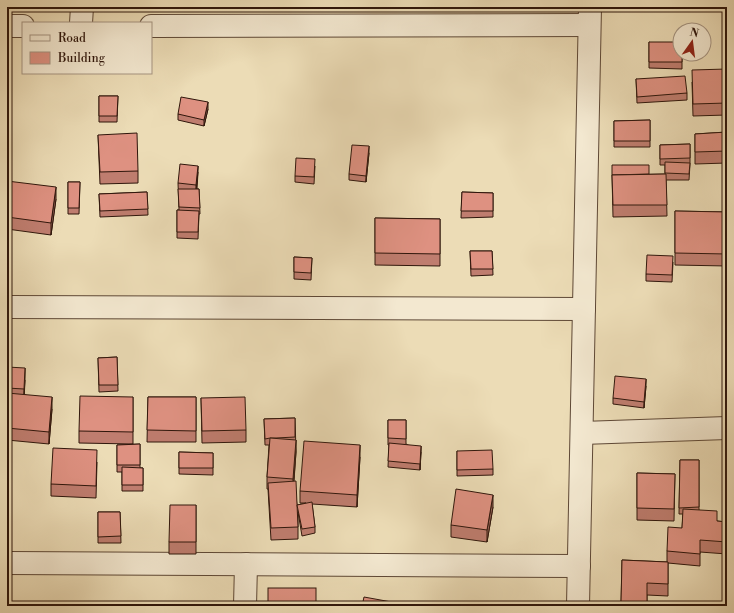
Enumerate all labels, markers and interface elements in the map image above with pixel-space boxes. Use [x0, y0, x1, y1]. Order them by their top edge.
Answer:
legend [22, 22, 152, 74]
north arrow [672, 22, 712, 62]
text: N [688, 25, 700, 41]
text: Road [58, 31, 86, 46]
text: Building [57, 51, 106, 66]

